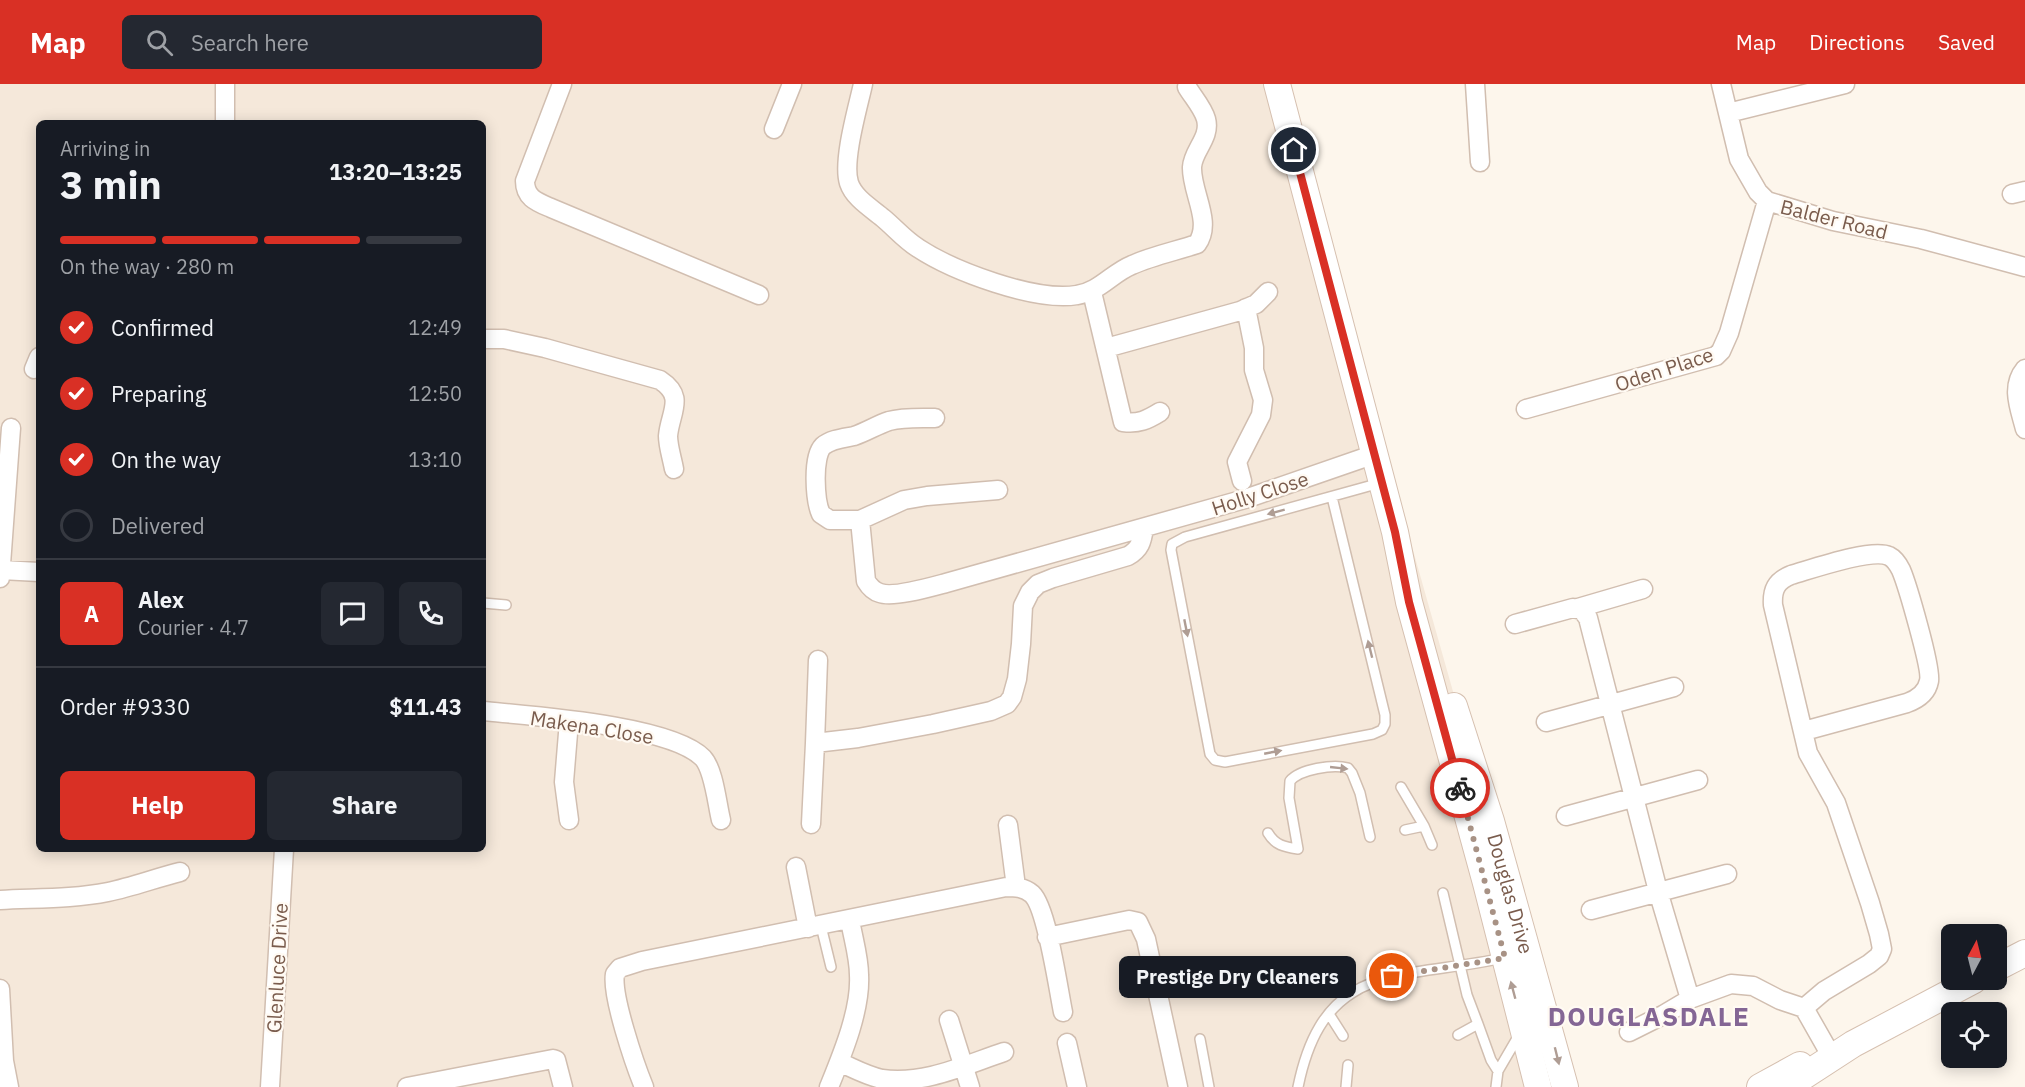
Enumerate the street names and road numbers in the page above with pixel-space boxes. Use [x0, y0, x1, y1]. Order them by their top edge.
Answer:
street label: Balder Road [1777, 193, 1891, 245]
street label: Oden Place [1611, 340, 1717, 398]
street label: Holly Close [1208, 465, 1312, 521]
street label: Makena Close [528, 704, 656, 750]
street label: Douglas Drive [1482, 830, 1541, 957]
street label: Glenluce Drive [260, 902, 294, 1034]

